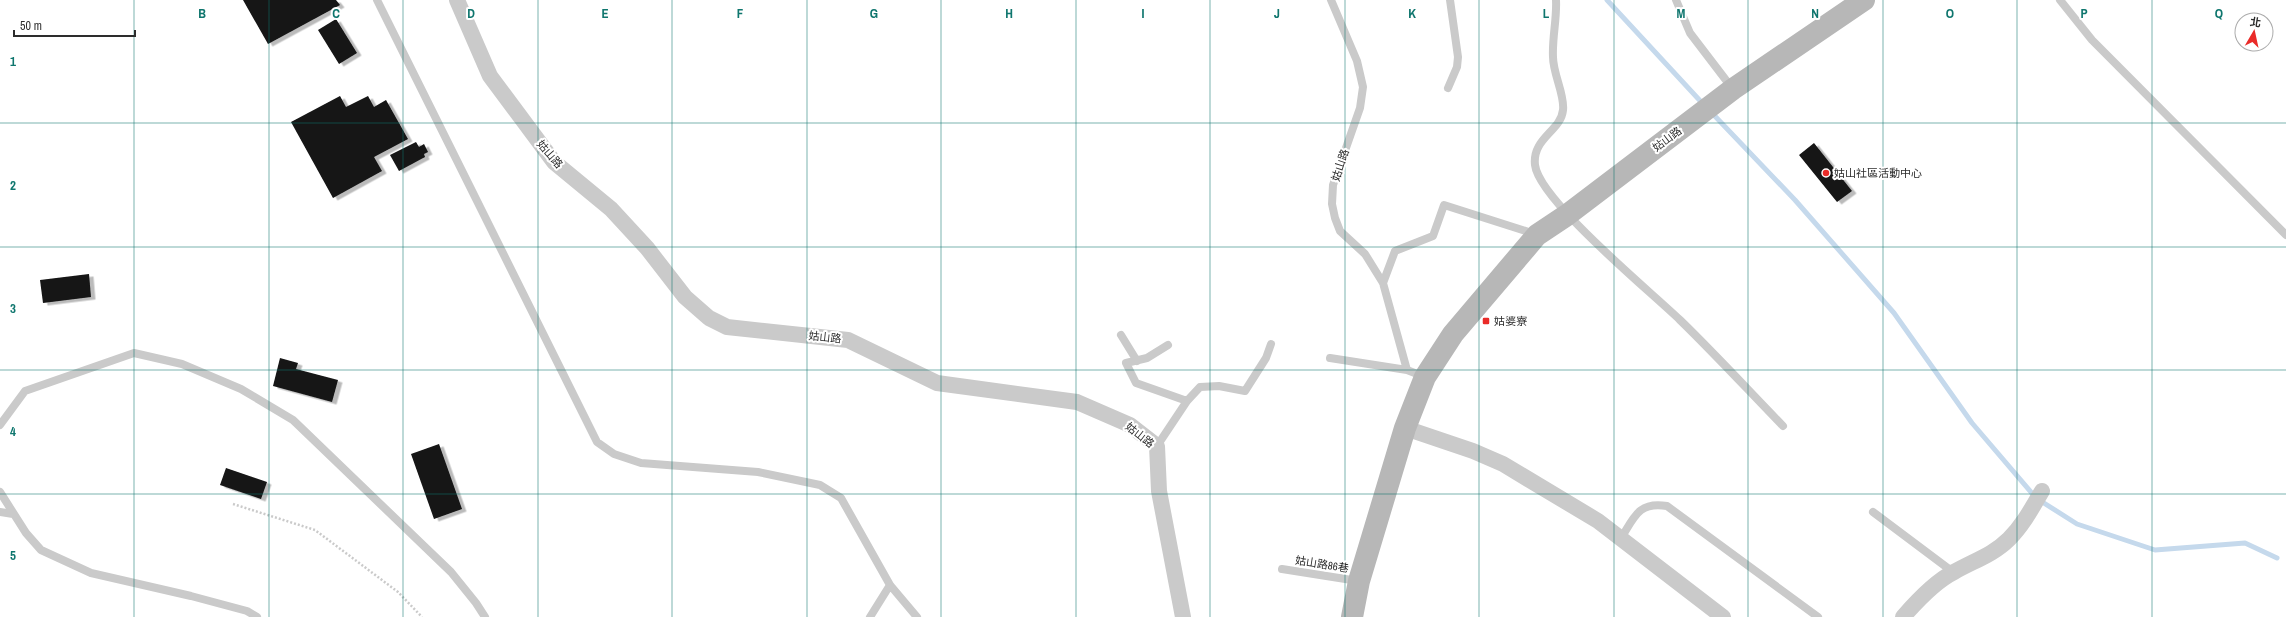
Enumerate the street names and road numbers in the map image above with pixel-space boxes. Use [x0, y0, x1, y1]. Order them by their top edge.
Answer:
street label: 姑山路 [1650, 123, 1684, 155]
street label: 姑山路 [534, 137, 566, 171]
street label: 姑山路 [1328, 147, 1352, 183]
street label: 姑山路 [808, 328, 842, 346]
street label: 姑山路 [1123, 419, 1157, 451]
street label: 姑山路86巷 [1294, 553, 1350, 575]

